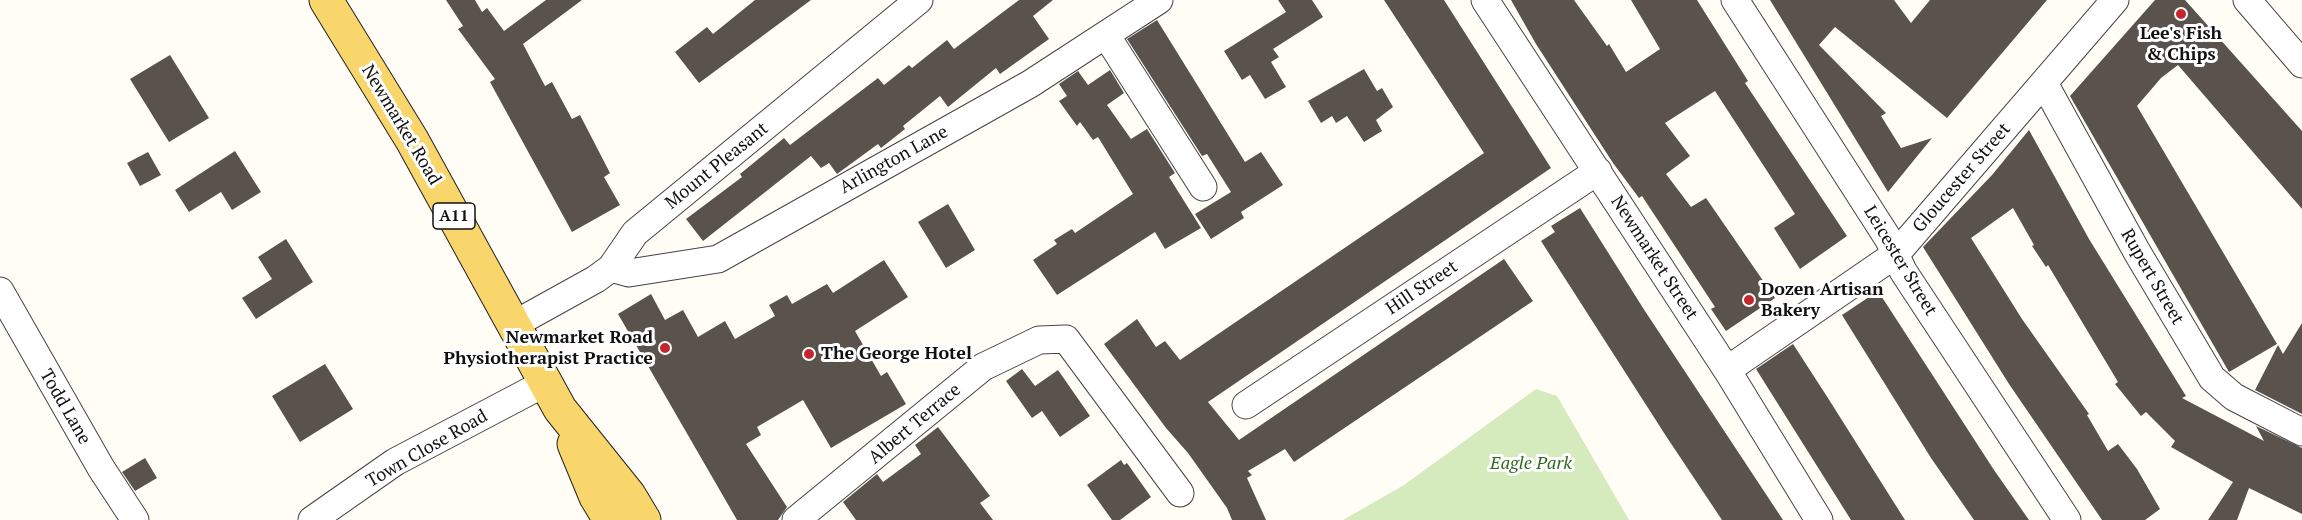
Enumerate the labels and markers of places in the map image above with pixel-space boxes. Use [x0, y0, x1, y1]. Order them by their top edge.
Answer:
marker: Lee's Fish & Chips [2174, 7, 2188, 21]
place label: Lee's Fish & Chips [2140, 23, 2222, 66]
place label: Dozen Artisan Bakery [1761, 279, 1884, 322]
marker: Dozen Artisan Bakery [1742, 293, 1756, 307]
place label: Newmarket Road Physiotherapist Practice [444, 327, 653, 370]
marker: Newmarket Road Physiotherapist Practice [658, 341, 672, 355]
place label: The George Hotel [821, 343, 972, 365]
marker: The George Hotel [802, 347, 816, 361]

